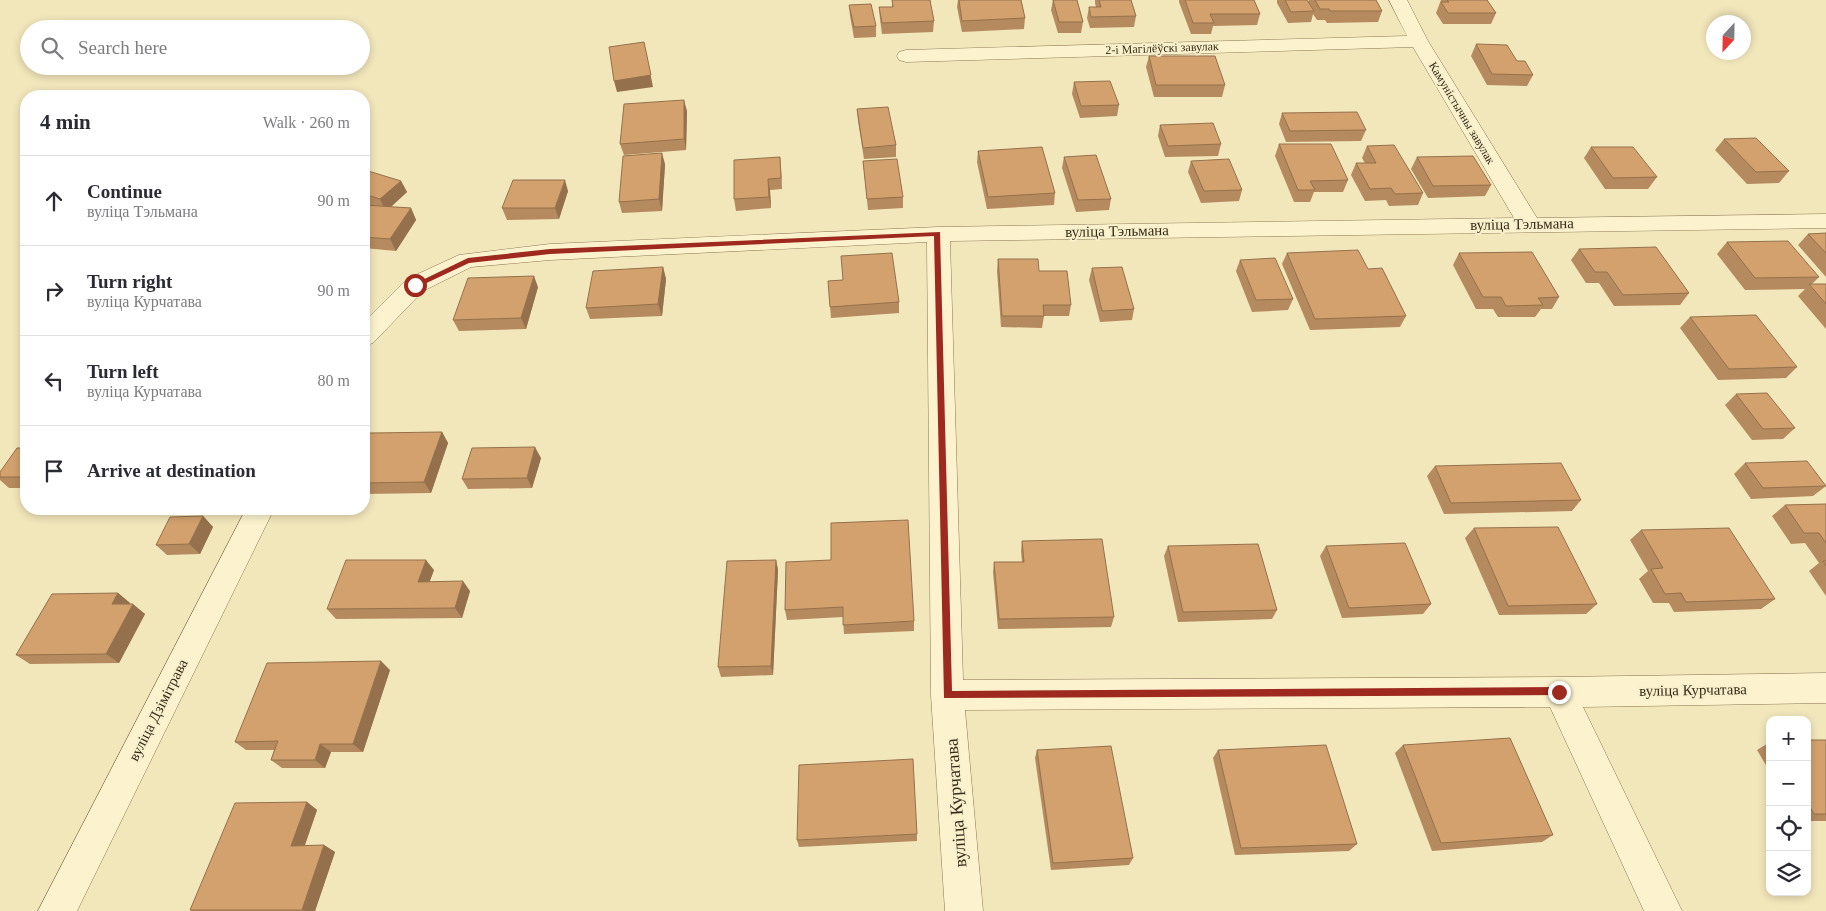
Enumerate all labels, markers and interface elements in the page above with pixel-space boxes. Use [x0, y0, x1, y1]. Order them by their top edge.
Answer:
north arrow [1706, 15, 1751, 60]
search box [20, 20, 370, 75]
icon: search [38, 34, 66, 62]
text: Search here [78, 37, 167, 58]
street label: 2-і Магілёўскі завулак [1105, 39, 1219, 57]
street label: Камуністычны завулак [1426, 59, 1498, 167]
text: 4 min [40, 110, 91, 134]
text: Walk · 260 m [263, 114, 350, 131]
text: Continue [87, 181, 162, 202]
icon: ahead [40, 187, 68, 215]
text: 90 m [318, 192, 350, 209]
text: вуліца Тэльмана [87, 203, 198, 220]
street label: вуліца Тэльмана [1470, 215, 1574, 233]
street label: вуліца Тэльмана [1065, 222, 1169, 240]
text: Turn right [87, 271, 172, 292]
route start [404, 274, 427, 297]
icon: right [40, 277, 68, 305]
text: 90 m [318, 282, 350, 299]
text: вуліца Курчатава [87, 293, 202, 310]
text: Turn left [87, 361, 159, 382]
icon: left [40, 367, 68, 395]
text: 80 m [318, 372, 350, 389]
text: вуліца Курчатава [87, 383, 202, 400]
icon: arrive [40, 457, 68, 485]
text: Arrive at destination [87, 460, 256, 481]
street label: вуліца Дзімітрава [125, 656, 191, 764]
route end [1548, 681, 1571, 704]
street label: вуліца Курчатава [1639, 681, 1747, 699]
map controls [1766, 716, 1811, 896]
button: + [1766, 716, 1811, 761]
street label: вуліца Курчатава [942, 738, 970, 868]
button: − [1766, 761, 1811, 806]
button: locate [1766, 806, 1811, 851]
button: layers [1766, 851, 1811, 896]

